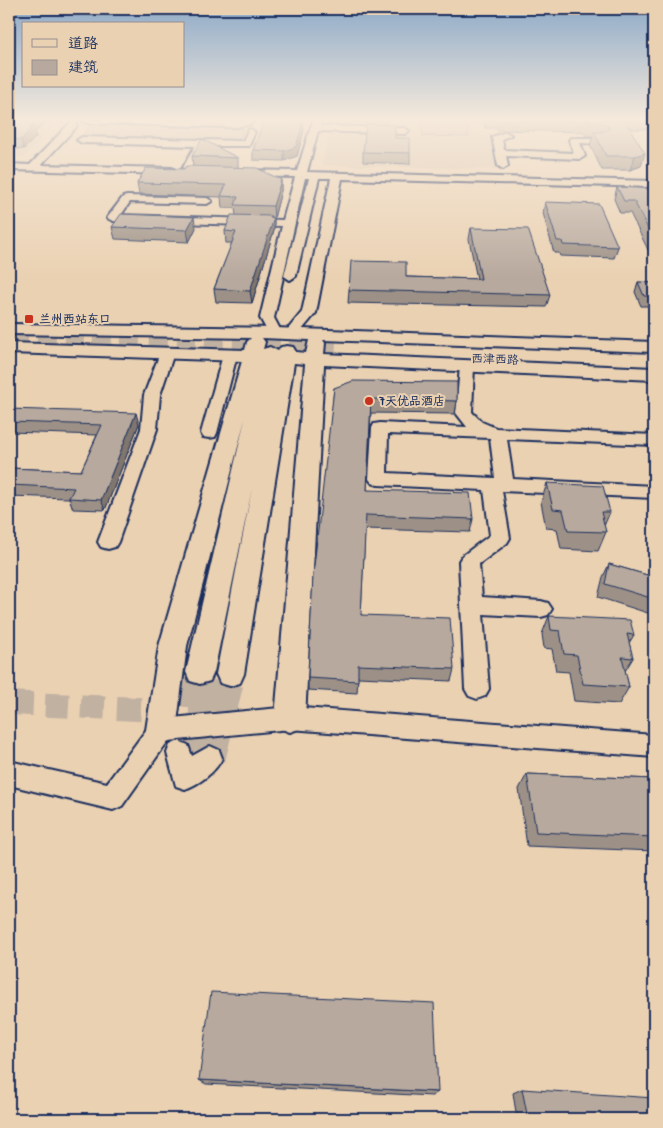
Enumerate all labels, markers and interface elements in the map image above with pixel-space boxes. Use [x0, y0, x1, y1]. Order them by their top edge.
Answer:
legend [22, 22, 185, 88]
text: 道路 [68, 32, 98, 53]
text: 建筑 [68, 56, 98, 77]
place label: 兰州西站东口 [39, 310, 111, 327]
marker: 兰州西站东口 [23, 313, 35, 325]
street label: 西津西路 [471, 349, 519, 368]
place label: 7天优品酒店 [378, 392, 445, 409]
marker: 7天优品酒店 [363, 395, 375, 407]

